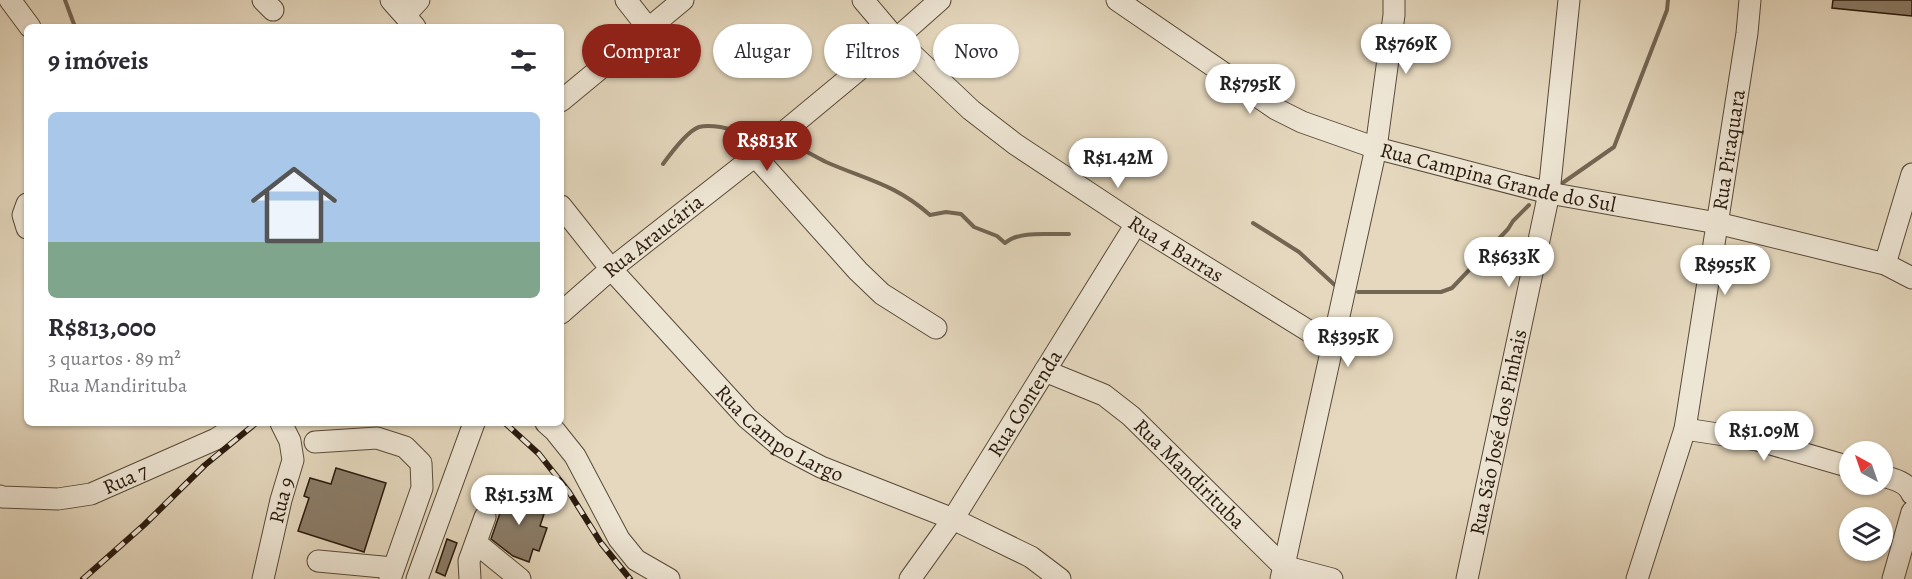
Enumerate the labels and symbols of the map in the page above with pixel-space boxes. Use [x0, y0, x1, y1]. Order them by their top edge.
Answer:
pin: R$769K [1357, 24, 1455, 75]
pin: R$795K [1201, 64, 1299, 115]
street label: Rua Piraquara [1705, 87, 1752, 212]
pin: R$813K [718, 121, 816, 172]
street label: Rua Campina Grande do Sul [1377, 136, 1618, 219]
pin: R$1.42M [1063, 138, 1173, 189]
street label: Rua Araucária [597, 188, 709, 284]
street label: Rua 4 Barras [1123, 209, 1229, 289]
pin: R$633K [1460, 237, 1558, 288]
pin: R$955K [1676, 245, 1774, 296]
pin: R$395K [1299, 317, 1397, 368]
street label: Rua São José dos Pinhais [1463, 327, 1534, 538]
street label: Rua Contenda [981, 344, 1069, 462]
street label: Rua Campo Largo [709, 378, 848, 489]
pin: R$1.09M [1709, 411, 1819, 462]
street label: Rua Mandirituba [1127, 412, 1252, 535]
north arrow [1839, 441, 1893, 495]
street label: Rua 7 [98, 457, 152, 501]
street label: Rua 9 [262, 473, 301, 526]
pin: R$1.53M [464, 475, 574, 526]

